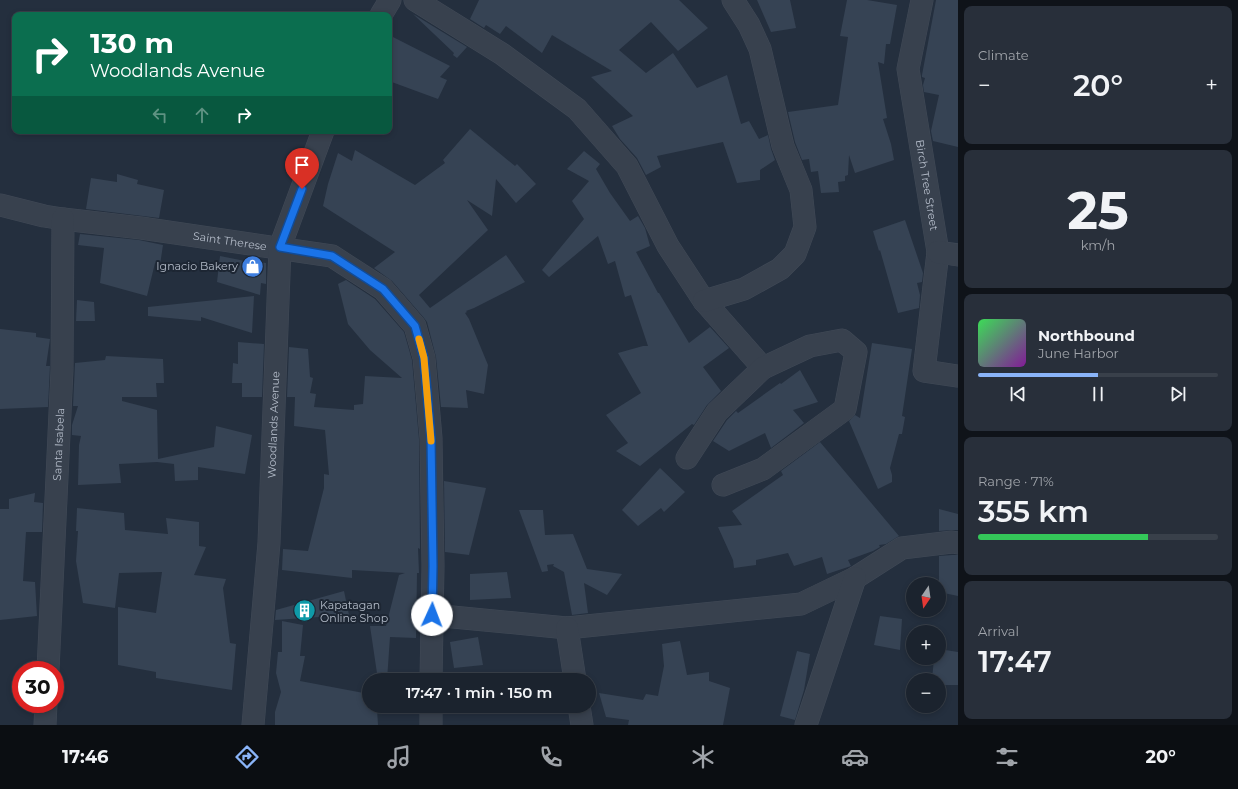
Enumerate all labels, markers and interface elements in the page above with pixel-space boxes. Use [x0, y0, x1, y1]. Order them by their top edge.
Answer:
text: 130 m [90, 26, 174, 60]
icon: right [24, 28, 76, 80]
text: Climate [978, 47, 1029, 63]
text: Woodlands Avenue [90, 60, 265, 82]
text: 20° [1073, 67, 1123, 104]
text: − [978, 72, 991, 99]
text: + [1205, 72, 1218, 99]
icon: left [149, 104, 171, 126]
icon: ahead [191, 104, 213, 126]
icon: right [233, 104, 255, 126]
street label: Birch Tree Street [913, 139, 941, 232]
pin [285, 148, 319, 189]
icon: arrive [291, 154, 313, 176]
text: 25 [1067, 179, 1129, 242]
street label: Saint Therese [192, 229, 268, 253]
text: km/h [1081, 237, 1115, 253]
shop icon: Ignacio Bakery [240, 253, 266, 279]
place label: Ignacio Bakery [156, 259, 238, 273]
text: Northbound [1038, 326, 1135, 345]
text: June Harbor [1038, 345, 1119, 361]
street label: Woodlands Avenue [264, 371, 282, 479]
icon: previous [1007, 383, 1029, 405]
icon: pause [1087, 383, 1109, 405]
icon: next [1167, 383, 1189, 405]
street label: Santa Isabela [50, 407, 67, 481]
text: Range · 71% [978, 473, 1054, 489]
text: 355 km [978, 493, 1089, 530]
north arrow [906, 577, 946, 617]
map controls [906, 577, 946, 713]
position arrow [411, 594, 453, 636]
building icon: Kapatagan Online Shop [291, 598, 317, 624]
place label: Kapatagan Online Shop [320, 598, 388, 625]
text: Arrival [978, 623, 1019, 639]
button: + [906, 625, 946, 665]
text: 17:47 [978, 643, 1052, 680]
speed limit sign: 30 [12, 661, 64, 713]
button: − [906, 673, 946, 713]
text: 17:47 · 1 min · 150 m [406, 683, 552, 702]
icon: directions [233, 743, 261, 771]
icon: music [385, 743, 413, 771]
icon: phone [537, 743, 565, 771]
icon: climate [689, 743, 717, 771]
icon: car [841, 743, 869, 771]
icon: filters [993, 743, 1021, 771]
text: 17:46 [62, 746, 109, 768]
text: 20° [1146, 746, 1176, 768]

